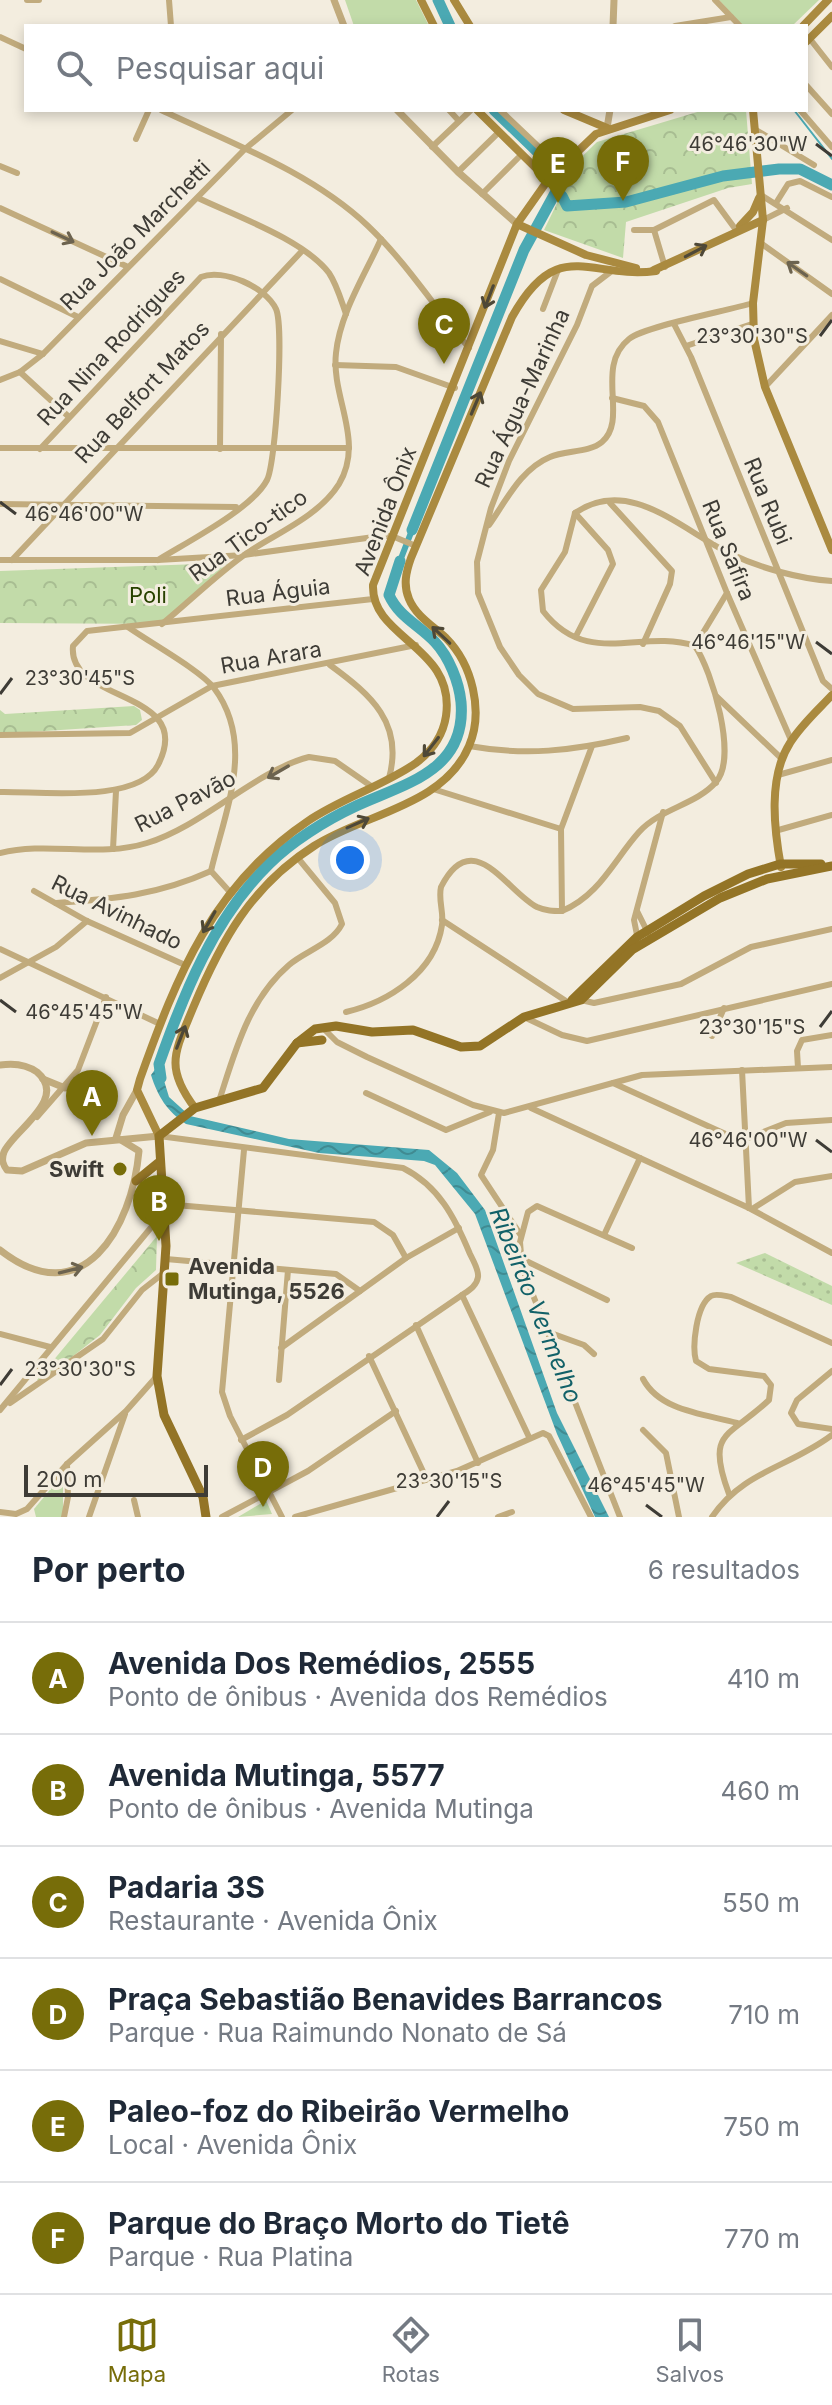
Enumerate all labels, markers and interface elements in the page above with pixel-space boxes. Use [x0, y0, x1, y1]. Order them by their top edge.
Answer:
search box [24, 24, 808, 112]
icon: search [52, 46, 96, 90]
text: Pesquisar aqui [116, 50, 324, 86]
text: 46°46'30"W [689, 132, 808, 156]
pin: F [597, 135, 649, 201]
pin: E [532, 137, 584, 203]
street label: Rua João Marchetti [55, 155, 215, 315]
one-way arrow [51, 230, 75, 245]
one-way arrow [684, 243, 707, 259]
one-way arrow [786, 261, 808, 277]
street label: Rua Nina Rodrigues [32, 263, 190, 431]
one-way arrow [481, 284, 495, 309]
pin: C [418, 298, 470, 364]
street label: Rua Água-Marinha [469, 304, 575, 492]
street label: Rua Belfort Matos [69, 315, 215, 469]
text: 23°30'30"S [696, 324, 808, 348]
one-way arrow [470, 391, 484, 416]
street label: Avenida Ônix [349, 443, 421, 579]
street label: Rua Rubi [739, 454, 797, 548]
street label: Rua Tico-tico [184, 484, 312, 586]
street label: Rua Safira [697, 496, 761, 604]
text: 46°46'00"W [24, 502, 144, 526]
street label: Rua Águia [224, 573, 332, 611]
park label: Poli [129, 582, 167, 608]
one-way arrow [432, 627, 452, 645]
text: 46°46'15"W [691, 630, 805, 654]
street label: Rua Arara [218, 635, 324, 679]
text: 23°30'45"S [25, 666, 135, 690]
one-way arrow [423, 736, 440, 757]
street label: Rua Pavão [130, 765, 240, 837]
one-way arrow [266, 765, 290, 780]
one-way arrow [345, 814, 370, 829]
your location [330, 840, 370, 880]
street label: Rua Avinhado [47, 869, 187, 955]
one-way arrow [201, 910, 217, 933]
text: 46°45'45"W [25, 1000, 143, 1024]
text: 23°30'15"S [699, 1015, 805, 1039]
one-way arrow [175, 1025, 189, 1050]
pin: A [66, 1070, 118, 1136]
text: 46°46'00"W [688, 1128, 808, 1152]
place label: Swift [49, 1156, 104, 1182]
marker: Swift [111, 1160, 129, 1178]
pin: B [133, 1175, 185, 1241]
water label: Ribeirão Vermelho [484, 1203, 588, 1407]
place label: Avenida Mutinga, 5526 [188, 1253, 345, 1304]
one-way arrow [58, 1261, 84, 1276]
marker: Avenida Mutinga, 5526 [163, 1270, 181, 1288]
text: 23°30'30"S [24, 1357, 136, 1381]
pin: D [237, 1441, 289, 1507]
scale bar [24, 1461, 208, 1497]
text: 200 m [36, 1466, 103, 1492]
text: 23°30'15"S [396, 1469, 502, 1493]
text: 46°45'45"W [587, 1473, 705, 1497]
text: Por perto [32, 1549, 186, 1590]
text: 6 resultados [648, 1554, 800, 1585]
text: Avenida Dos Remédios, 2555 [108, 1645, 535, 1681]
text: A [48, 1663, 68, 1694]
text: 410 m [727, 1663, 800, 1694]
text: Ponto de ônibus · Avenida dos Remédios [108, 1681, 608, 1712]
text: Avenida Mutinga, 5577 [108, 1757, 445, 1793]
text: B [49, 1775, 67, 1806]
text: 460 m [721, 1775, 800, 1806]
text: Ponto de ônibus · Avenida Mutinga [108, 1793, 534, 1824]
text: Padaria 3S [108, 1869, 265, 1905]
text: C [48, 1887, 68, 1918]
text: 550 m [722, 1887, 800, 1918]
text: Restaurante · Avenida Ônix [108, 1905, 438, 1936]
text: Praça Sebastião Benavides Barrancos [108, 1981, 663, 2017]
text: D [49, 1999, 67, 2030]
text: 710 m [728, 1999, 800, 2030]
text: Parque · Rua Raimundo Nonato de Sá [108, 2017, 567, 2048]
text: Paleo-foz do Ribeirão Vermelho [108, 2093, 570, 2129]
text: E [50, 2111, 66, 2142]
text: 750 m [723, 2111, 800, 2142]
text: Local · Avenida Ônix [108, 2129, 357, 2160]
text: Parque do Braço Morto do Tietê [108, 2205, 570, 2241]
text: F [50, 2223, 66, 2254]
text: 770 m [724, 2223, 800, 2254]
text: Parque · Rua Platina [108, 2241, 353, 2272]
tab: Mapa [108, 2313, 166, 2387]
tab: Rotas [382, 2313, 440, 2387]
tab: Salvos [656, 2313, 724, 2387]

